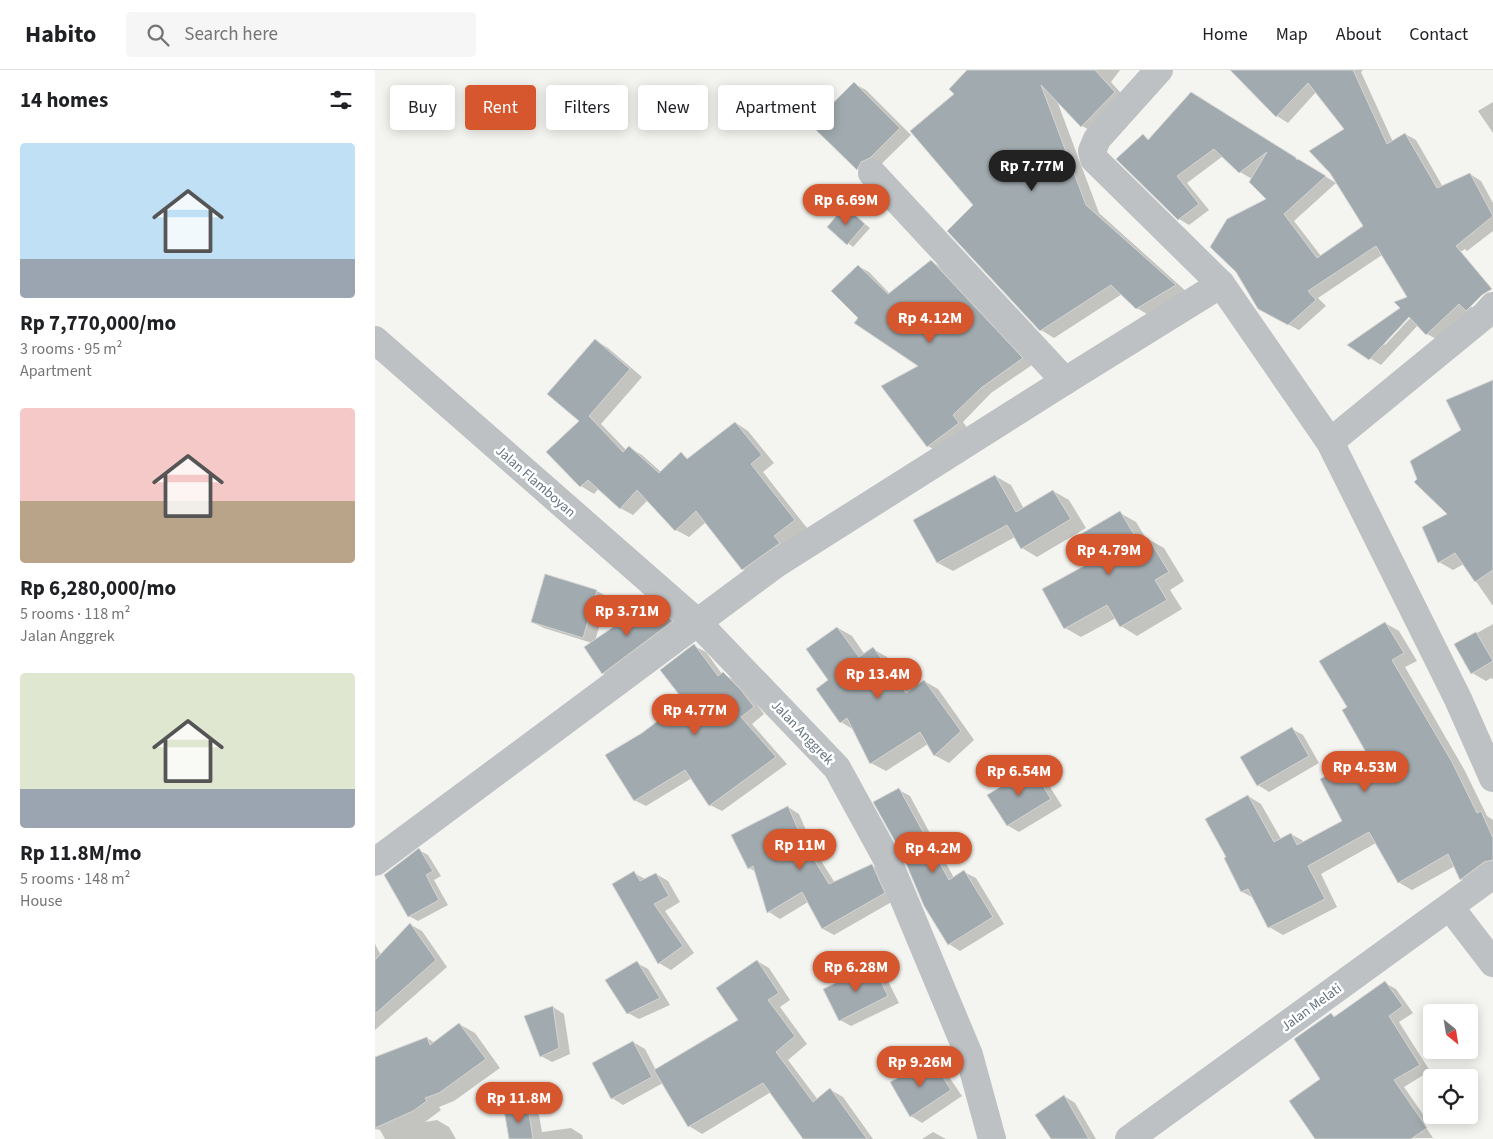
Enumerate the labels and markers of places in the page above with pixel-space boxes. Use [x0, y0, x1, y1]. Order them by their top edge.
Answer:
pin: Rp 7.77M [980, 150, 1084, 192]
pin: Rp 6.69M [794, 184, 898, 226]
pin: Rp 4.12M [878, 302, 982, 344]
pin: Rp 4.79M [1057, 534, 1161, 576]
pin: Rp 3.71M [575, 594, 679, 637]
pin: Rp 13.4M [826, 658, 930, 700]
pin: Rp 4.77M [643, 694, 747, 736]
pin: Rp 4.53M [1313, 750, 1417, 793]
pin: Rp 6.54M [967, 754, 1071, 797]
pin: Rp 11M [759, 828, 841, 871]
pin: Rp 4.2M [887, 832, 979, 874]
pin: Rp 6.28M [804, 950, 908, 993]
pin: Rp 9.26M [868, 1046, 972, 1088]
pin: Rp 11.8M [467, 1082, 571, 1124]

